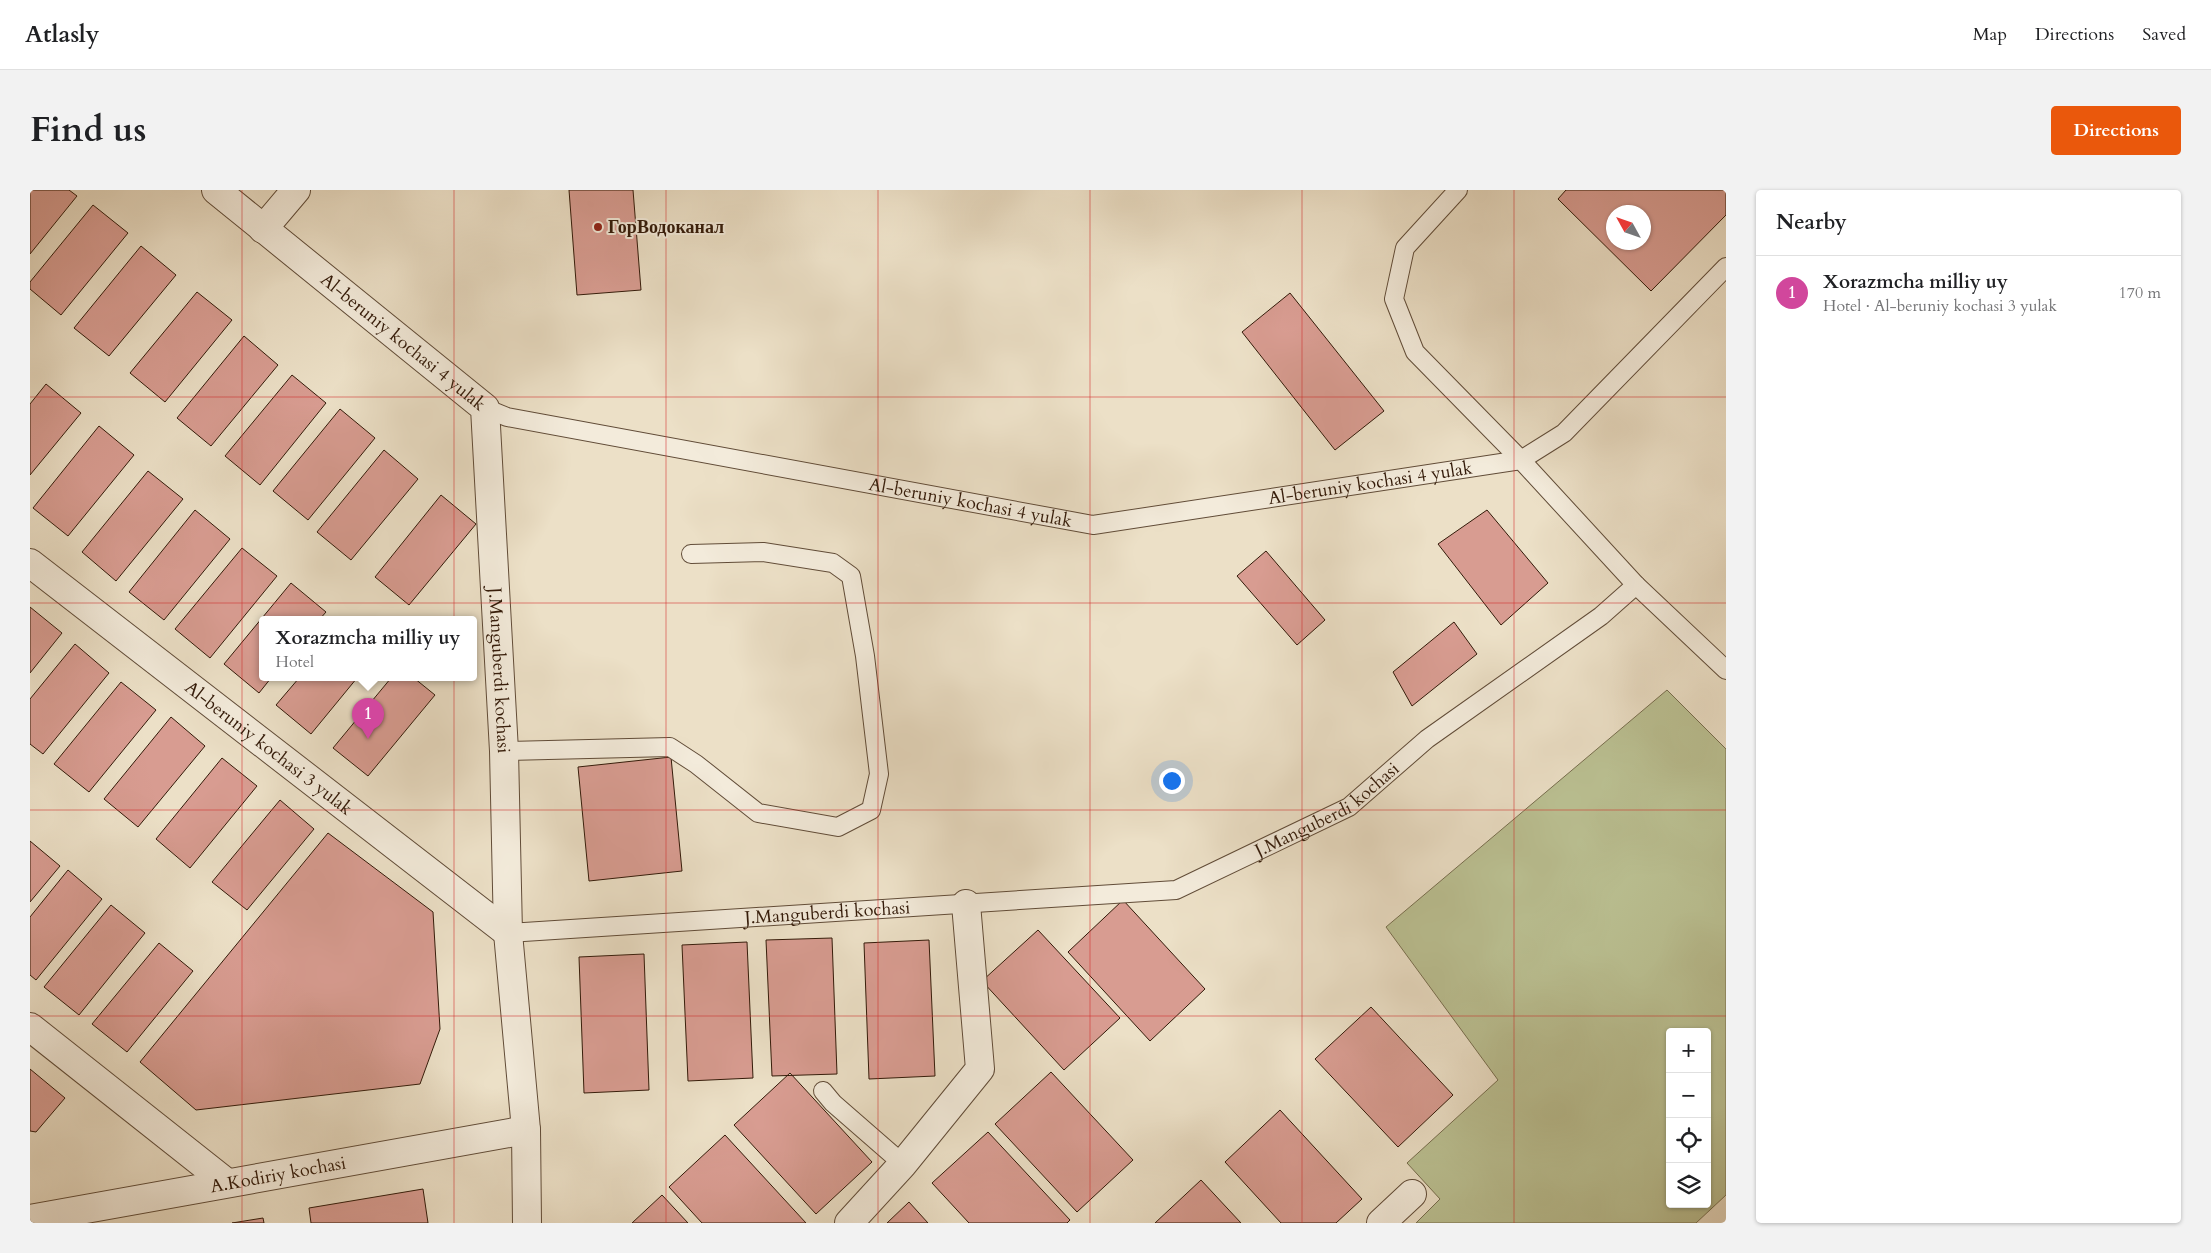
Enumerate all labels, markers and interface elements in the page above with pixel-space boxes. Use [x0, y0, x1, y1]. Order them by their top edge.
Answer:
text: Atlasly [25, 18, 99, 51]
text: Map [1973, 22, 2007, 47]
text: Directions [2035, 22, 2114, 47]
text: Saved [2142, 22, 2186, 47]
text: Find us [30, 106, 146, 154]
button: Directions [2051, 106, 2181, 155]
north arrow [1606, 205, 1651, 250]
text: Nearby [1776, 208, 1847, 237]
place label: ГорВодоканал [608, 215, 724, 240]
marker: ГорВодоканал [592, 221, 604, 233]
street label: Al-beruniy kochasi 4 yulak [315, 268, 491, 417]
text: Xorazmcha milliy uy [1823, 269, 2008, 295]
text: 1 [1788, 282, 1796, 304]
text: 170 m [2119, 282, 2161, 304]
text: Hotel · Al-beruniy kochasi 3 yulak [1823, 295, 2057, 317]
street label: Al-beruniy kochasi 4 yulak [1266, 456, 1474, 511]
street label: Al-beruniy kochasi 4 yulak [867, 472, 1074, 534]
street label: J.Manguberdi kochasi [482, 584, 516, 754]
popup [259, 616, 477, 681]
text: Xorazmcha milliy uy [276, 625, 460, 651]
text: Hotel [276, 651, 314, 673]
street label: Al-beruniy kochasi 3 yulak [179, 675, 358, 821]
pin: 1 [352, 698, 384, 739]
street label: J.Manguberdi kochasi [1248, 757, 1405, 865]
your location [1159, 768, 1185, 794]
street label: J.Manguberdi kochasi [741, 895, 911, 931]
map controls [1666, 1028, 1711, 1208]
button: + [1666, 1028, 1711, 1073]
button: − [1666, 1073, 1711, 1118]
button: locate [1666, 1118, 1711, 1163]
street label: A.Kodiriy kochasi [208, 1151, 348, 1199]
button: layers [1666, 1163, 1711, 1208]

